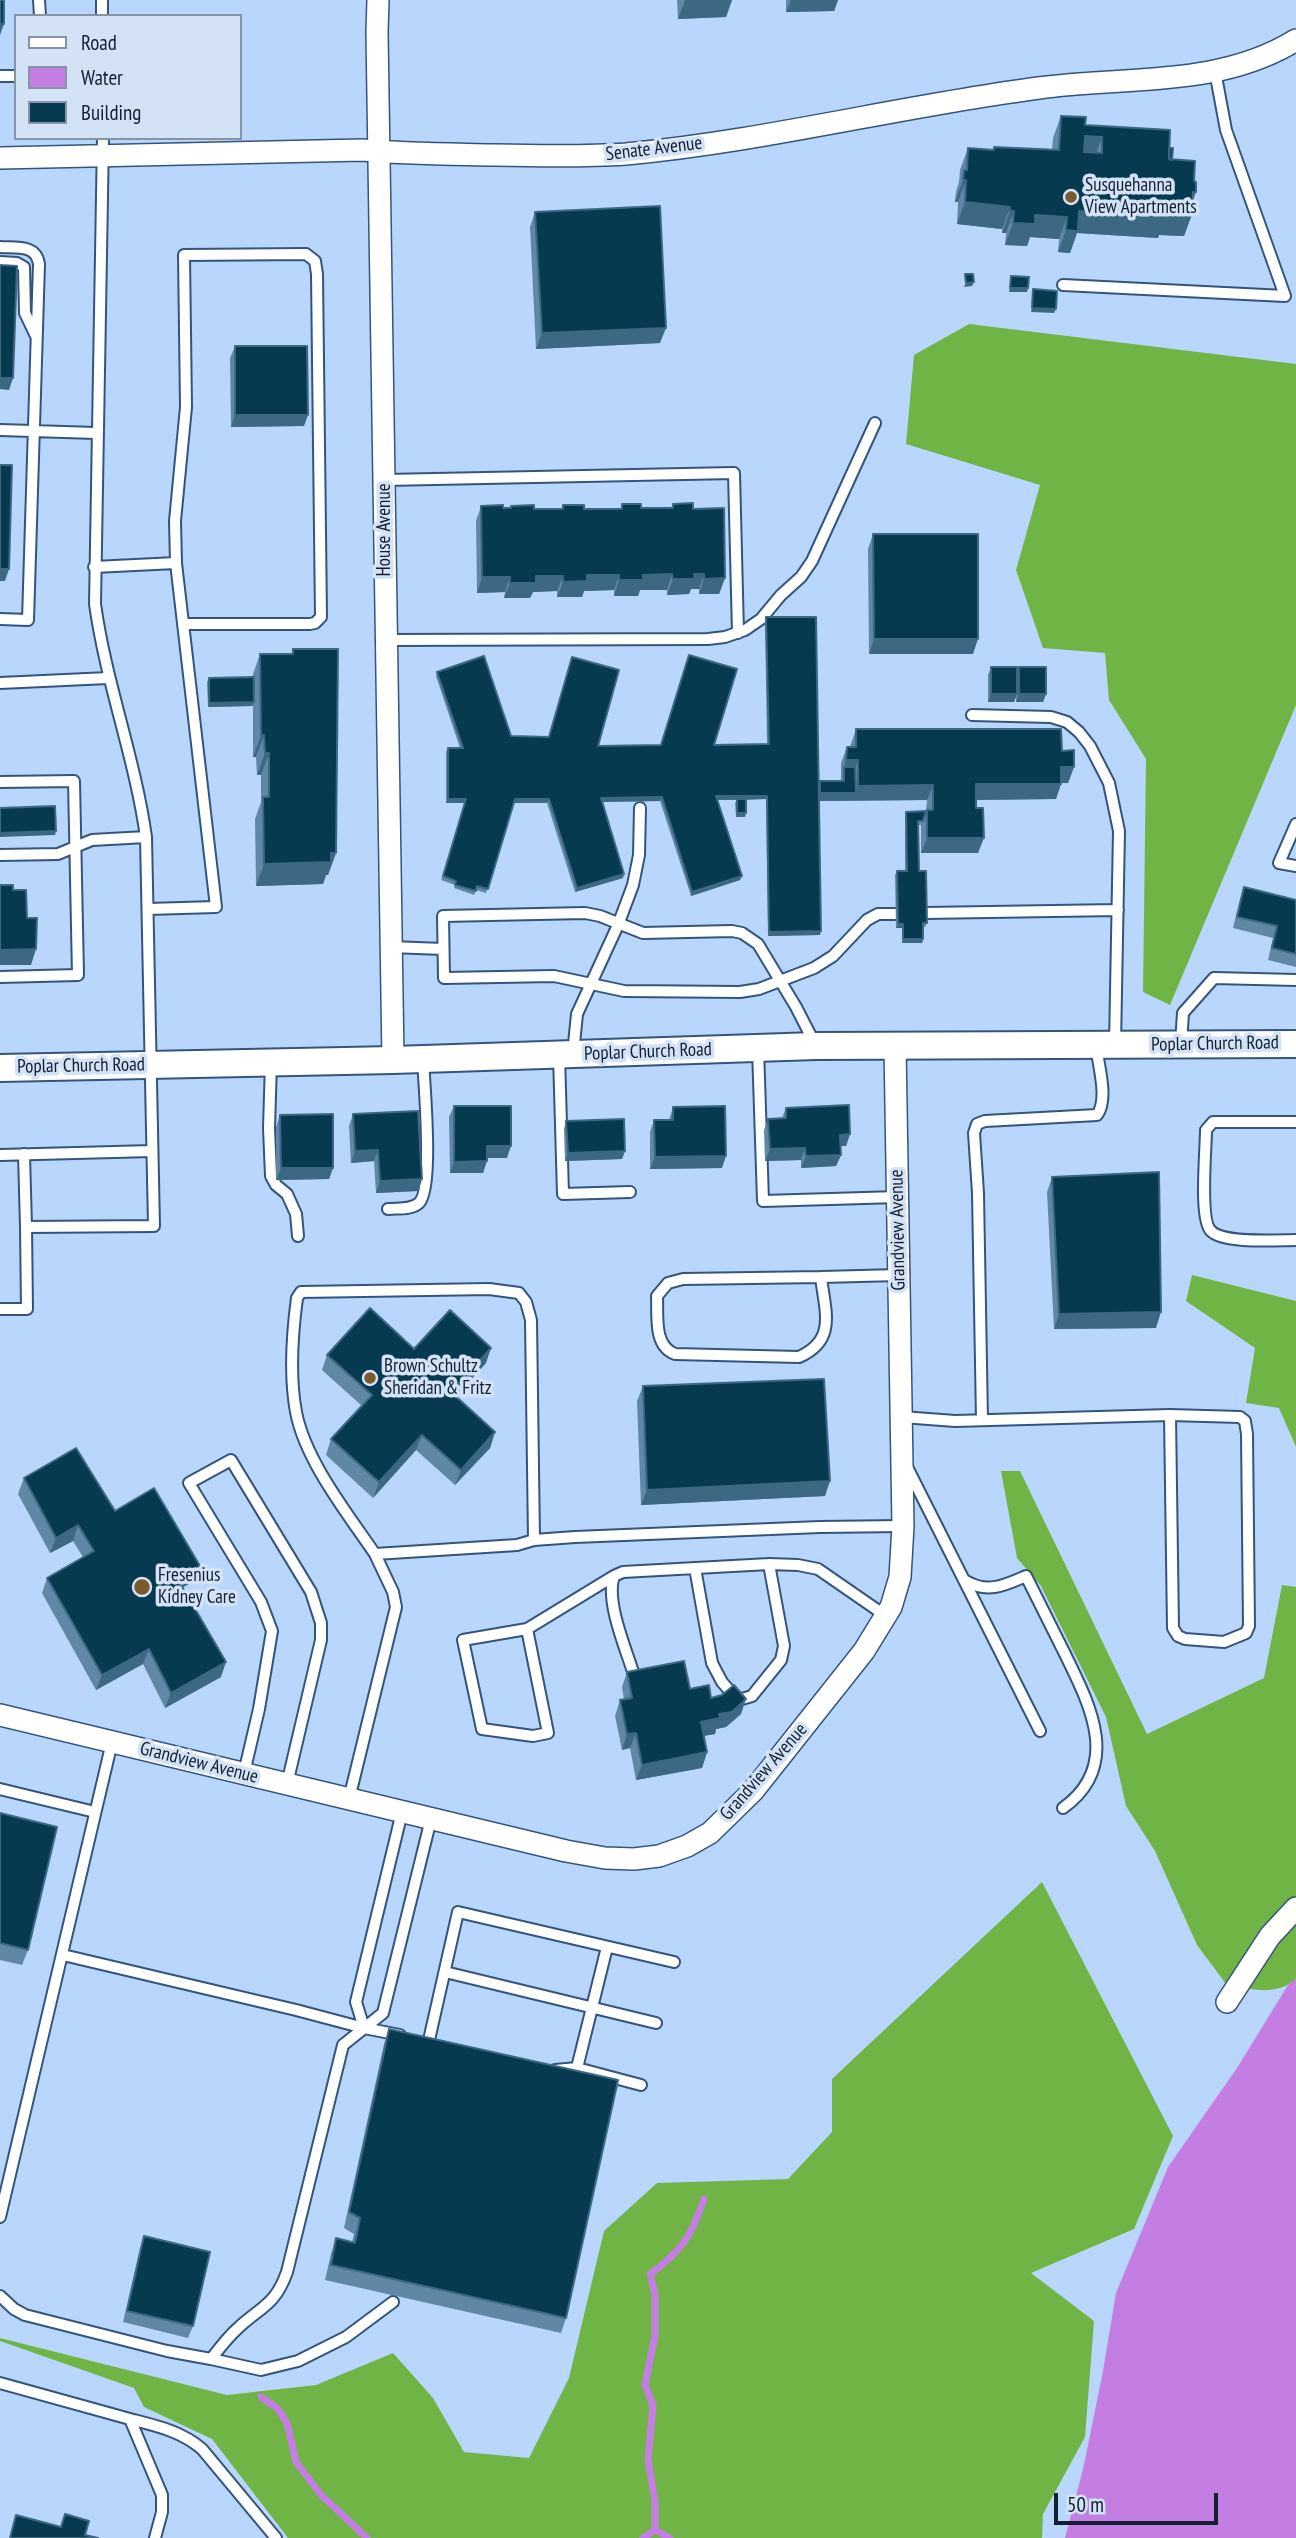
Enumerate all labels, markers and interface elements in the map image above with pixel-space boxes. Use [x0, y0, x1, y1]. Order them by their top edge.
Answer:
legend [14, 14, 242, 140]
text: Road [81, 29, 117, 56]
text: Water [81, 64, 123, 91]
text: Building [81, 99, 141, 126]
street label: Senate Avenue [605, 132, 703, 166]
place label: Susquehanna View Apartments [1085, 175, 1197, 219]
marker: Susquehanna View Apartments [1063, 189, 1079, 205]
street label: House Avenue [374, 484, 396, 576]
street label: Poplar Church Road [1151, 1031, 1279, 1057]
street label: Poplar Church Road [584, 1038, 712, 1066]
street label: Poplar Church Road [17, 1053, 145, 1079]
street label: Grandview Avenue [886, 1169, 910, 1291]
place label: Brown Schultz Sheridan & Fritz [384, 1356, 492, 1400]
marker: Brown Schultz Sheridan & Fritz [362, 1370, 378, 1386]
place label: Fresenius Kidney Care [158, 1565, 236, 1609]
marker: Fresenius Kidney Care [132, 1577, 152, 1597]
street label: Grandview Avenue [716, 1719, 812, 1825]
street label: Grandview Avenue [137, 1737, 261, 1789]
scale bar [1058, 2478, 1222, 2522]
text: 50 m [1067, 2491, 1104, 2518]

